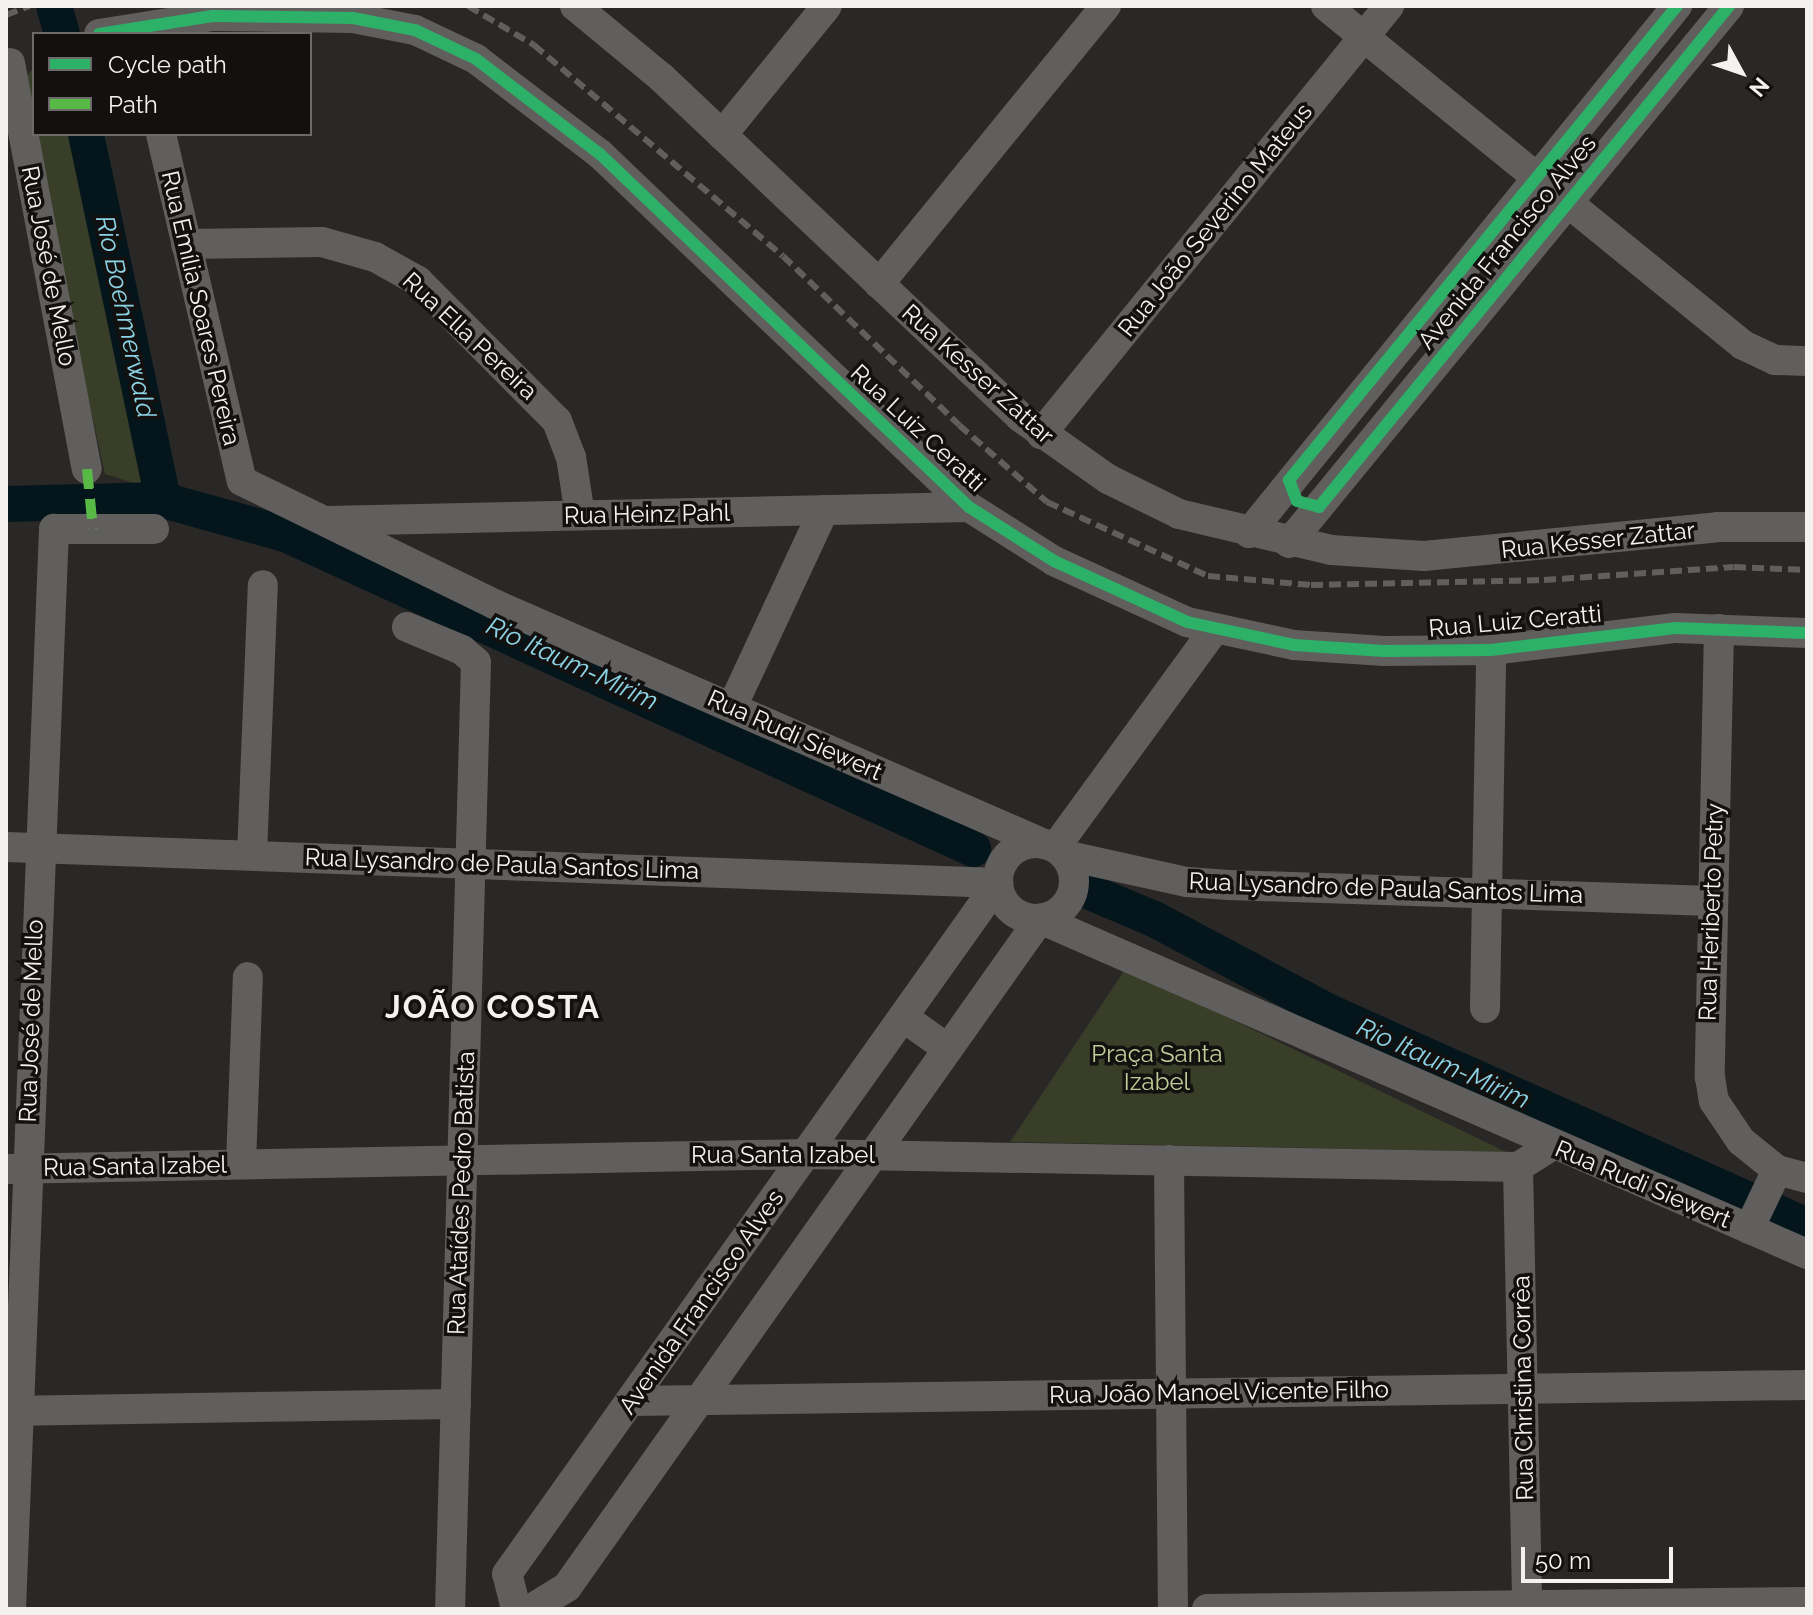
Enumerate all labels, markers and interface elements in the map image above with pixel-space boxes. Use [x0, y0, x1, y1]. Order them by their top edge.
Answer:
legend [32, 32, 312, 136]
north arrow [1701, 32, 1781, 112]
text: Cycle path [108, 50, 227, 79]
text: N [1744, 73, 1775, 102]
text: Path [108, 90, 158, 119]
street label: Rua João Severino Mateus [1112, 97, 1318, 343]
street label: Avenida Francisco Alves [1412, 129, 1602, 355]
street label: Rua José de Mello [15, 163, 83, 369]
street label: Rua Emília Soares Pereira [155, 168, 247, 448]
water label: Rio Boehmerwald [88, 213, 162, 421]
street label: Rua Ella Pereira [397, 266, 543, 406]
street label: Rua Kesser Zattar [896, 298, 1060, 450]
street label: Rua Luiz Ceratti [845, 358, 991, 498]
street label: Rua Heinz Pahl [564, 498, 730, 530]
street label: Rua Kesser Zattar [1499, 515, 1697, 565]
street label: Rua Luiz Ceratti [1427, 599, 1603, 643]
water label: Rio Itaum-Mirim [481, 611, 663, 717]
street label: Rua Rudi Siewert [703, 684, 887, 786]
street label: Rua Heriberto Petry [1693, 803, 1729, 1021]
street label: Rua Lysandro de Paula Santos Lima [304, 843, 700, 885]
street label: Rua Lysandro de Paula Santos Lima [1188, 867, 1584, 909]
street label: Rua José de Mello [13, 919, 49, 1123]
district label: JOÃO COSTA [385, 988, 601, 1026]
water label: Rio Itaum-Mirim [1352, 1012, 1534, 1116]
park label: Praça Santa Izabel [1091, 1040, 1223, 1096]
street label: Rua Ataídes Pedro Batista [442, 1050, 480, 1336]
street label: Rua Rudi Siewert [1551, 1134, 1735, 1234]
street label: Rua Santa Izabel [691, 1141, 875, 1169]
street label: Rua Santa Izabel [43, 1150, 227, 1182]
street label: Avenida Francisco Alves [612, 1184, 790, 1420]
street label: Rua Christina Corrêa [1507, 1275, 1539, 1501]
street label: Rua João Manoel Vicente Filho [1048, 1375, 1390, 1409]
scale bar [1525, 1531, 1677, 1581]
text: 50 m [1535, 1546, 1591, 1575]

